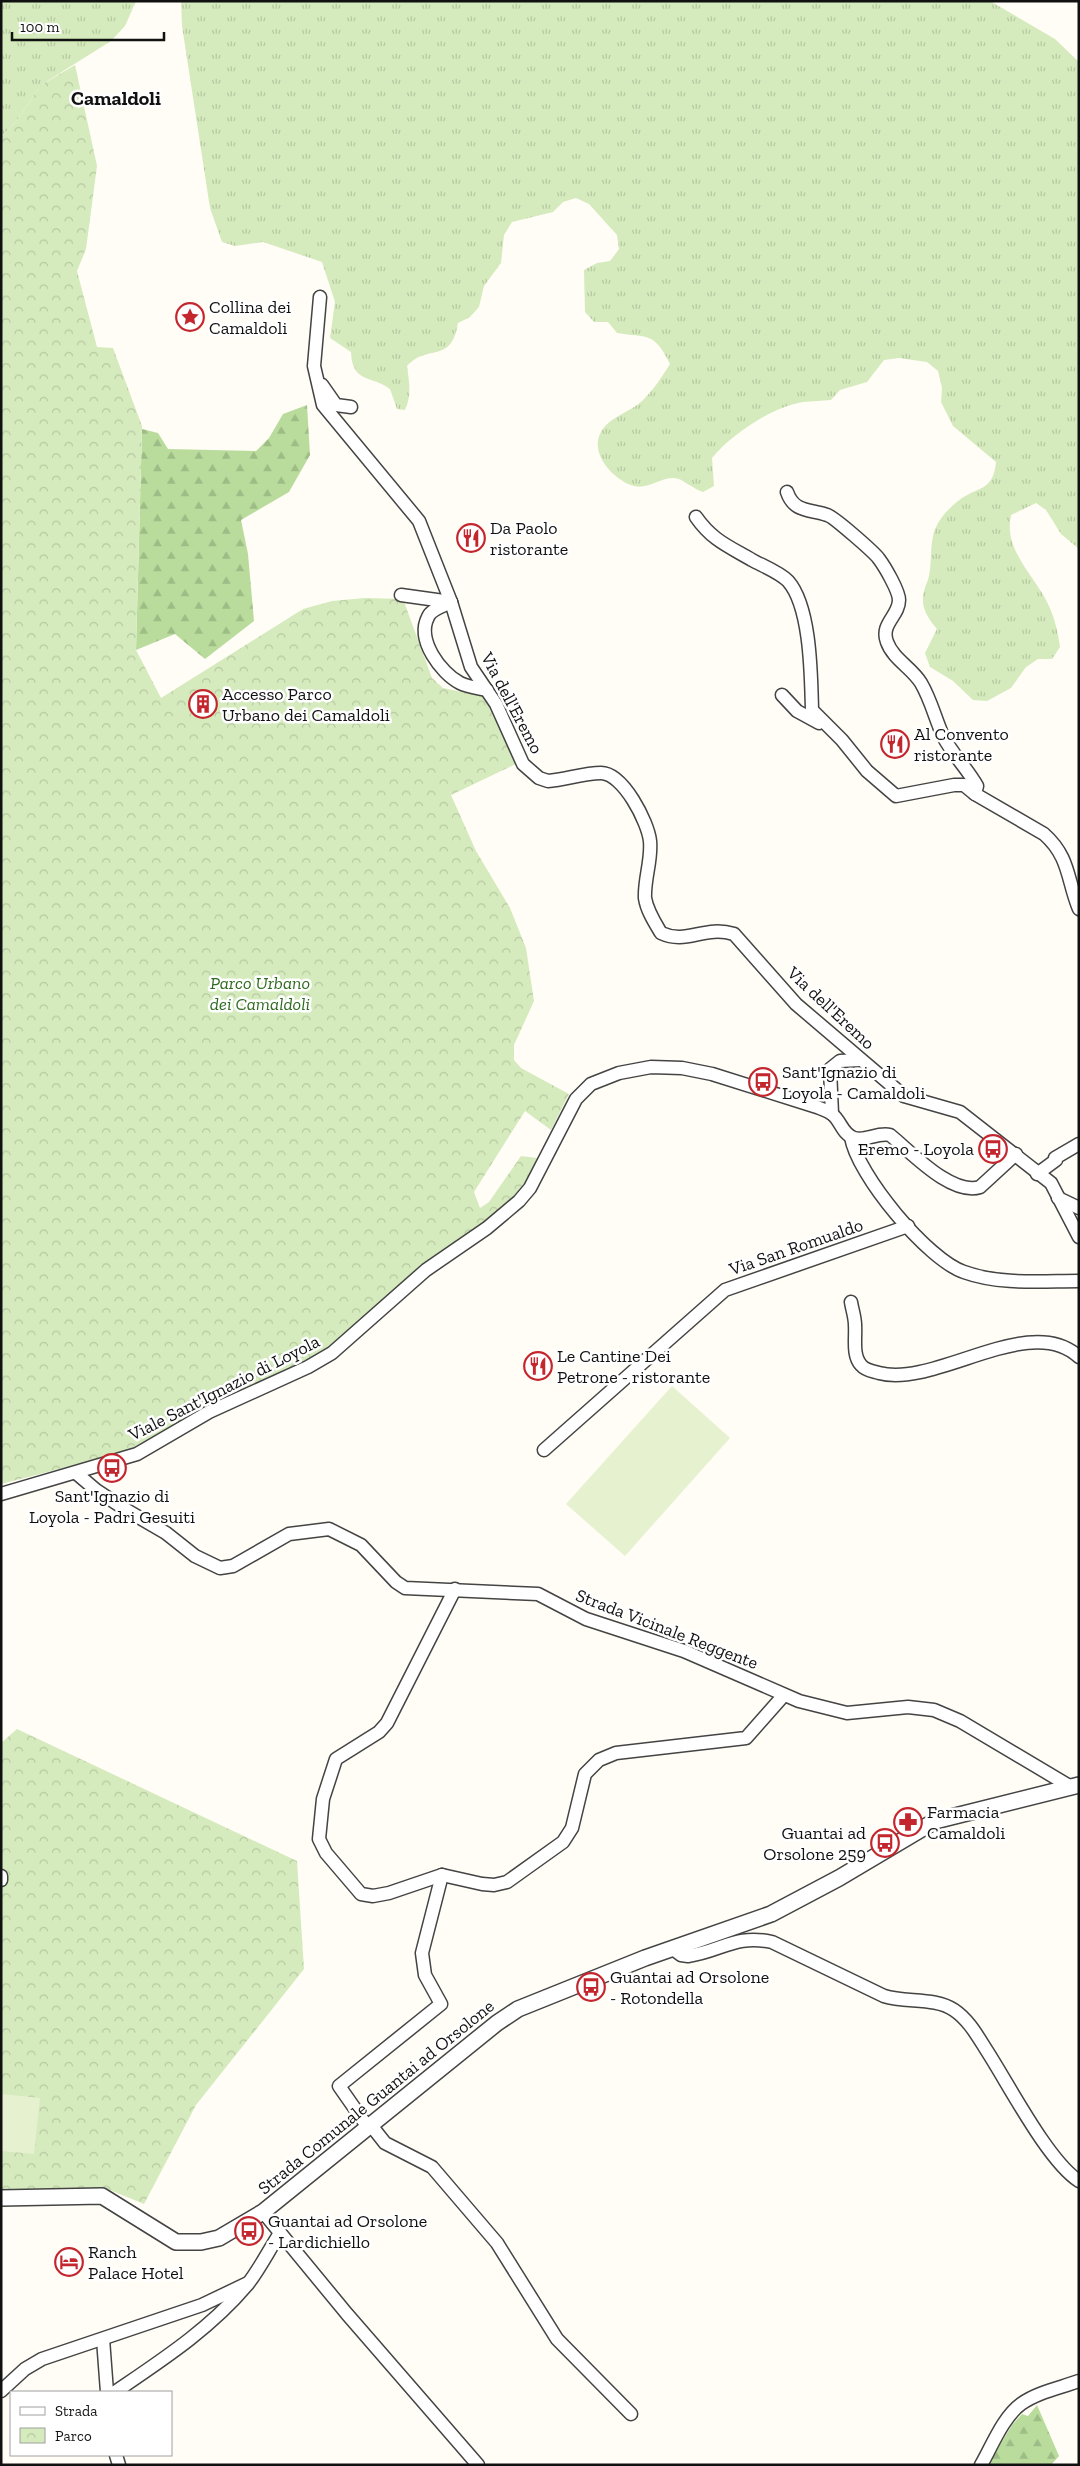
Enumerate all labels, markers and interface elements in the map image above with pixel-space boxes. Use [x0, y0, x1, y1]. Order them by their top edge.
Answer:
scale bar [12, 10, 165, 42]
text: 100 m [20, 18, 59, 36]
district label: Camaldoli [71, 86, 161, 110]
place label: Collina dei Camaldoli [209, 296, 291, 339]
place icon: Collina dei Camaldoli [175, 302, 205, 332]
place label: Da Paolo ristorante [490, 517, 568, 560]
restaurant icon: Da Paolo ristorante [456, 523, 486, 553]
street label: Via dell'Eremo [476, 648, 548, 757]
place label: Accesso Parco Urbano dei Camaldoli [222, 683, 390, 726]
building icon: Accesso Parco Urbano dei Camaldoli [188, 689, 218, 719]
place label: Al Convento ristorante [914, 723, 1009, 766]
restaurant icon: Al Convento ristorante [880, 729, 910, 759]
street label: Via dell'Eremo [782, 961, 879, 1054]
park label: Parco Urbano dei Camaldoli [210, 972, 310, 1015]
place label: Sant'Ignazio di Loyola - Camaldoli [782, 1061, 925, 1104]
bus stop icon: Sant'Ignazio di Loyola - Camaldoli [748, 1067, 778, 1097]
bus stop icon: Eremo - Loyola [978, 1134, 1008, 1164]
place label: Eremo - Loyola [858, 1138, 974, 1160]
street label: Via San Romualdo [725, 1214, 866, 1281]
street label: Viale Sant'Ignazio di Loyola [124, 1330, 323, 1446]
place label: Le Cantine Dei Petrone - ristorante [557, 1345, 710, 1388]
restaurant icon: Le Cantine Dei Petrone - ristorante [523, 1351, 553, 1381]
bus stop icon: Sant'Ignazio di Loyola - Padri Gesuiti [97, 1453, 127, 1483]
place label: Sant'Ignazio di Loyola - Padri Gesuiti [29, 1485, 195, 1528]
street label: Strada Vicinale Reggente [573, 1584, 761, 1674]
place label: Farmacia Camaldoli [927, 1801, 1005, 1844]
pharmacy icon: Farmacia Camaldoli [893, 1807, 923, 1837]
place label: Guantai ad Orsolone 259 [763, 1822, 866, 1865]
bus stop icon: Guantai ad Orsolone 259 [870, 1828, 900, 1858]
place label: Guantai ad Orsolone - Rotondella [610, 1966, 769, 2009]
bus stop icon: Guantai ad Orsolone - Rotondella [576, 1972, 606, 2002]
street label: Strada Comunale Guantai ad Orsolone [254, 1995, 498, 2199]
place label: Guantai ad Orsolone - Lardichiello [268, 2210, 427, 2253]
bus stop icon: Guantai ad Orsolone - Lardichiello [234, 2216, 264, 2246]
place label: Ranch Palace Hotel [88, 2241, 184, 2284]
hotel icon: Ranch Palace Hotel [54, 2247, 84, 2277]
legend [10, 2391, 172, 2456]
text: Strada [55, 2402, 98, 2420]
text: Parco [55, 2427, 92, 2445]

